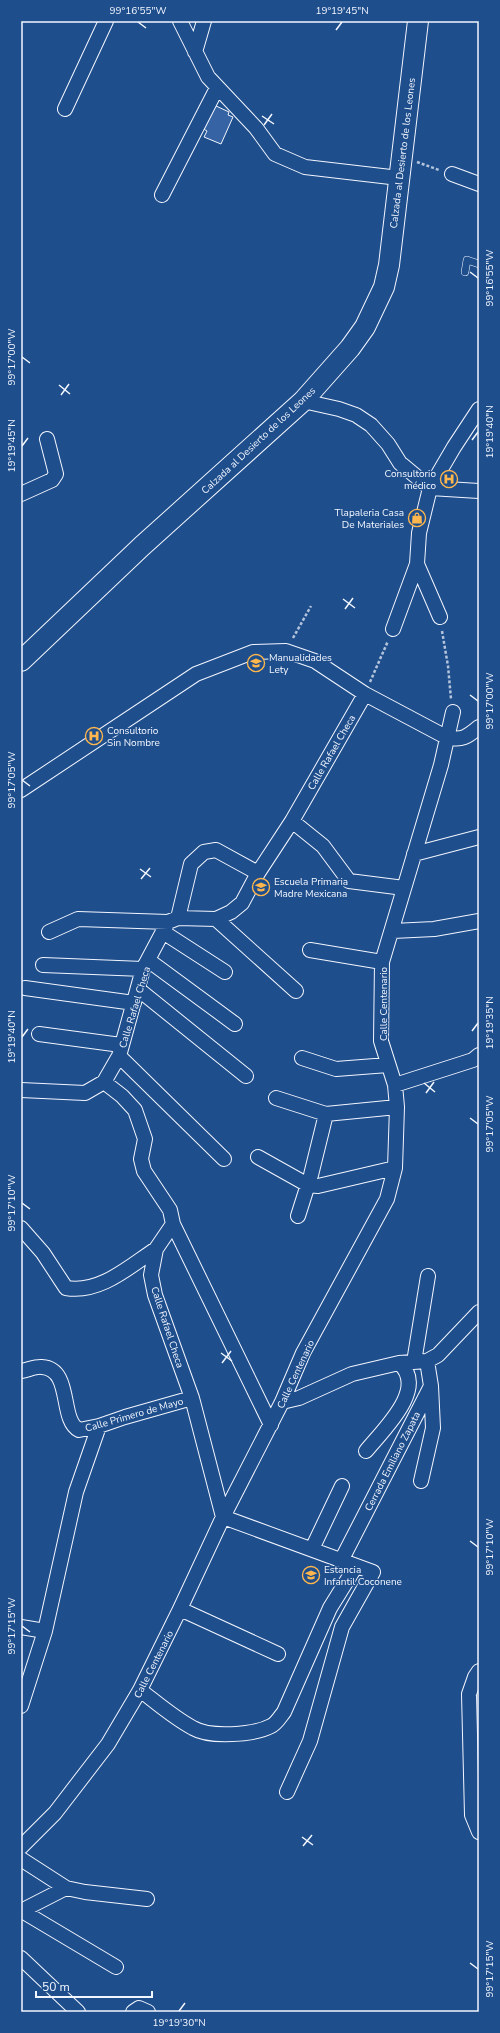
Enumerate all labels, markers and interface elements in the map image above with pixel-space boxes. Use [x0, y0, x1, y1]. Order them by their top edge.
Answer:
text: 99°16'55"W [110, 4, 166, 18]
text: 19°19'45"N [315, 4, 369, 18]
street label: Calzada al Desierto de los Leones [387, 77, 419, 229]
text: 99°16'55"W [483, 250, 497, 306]
text: 99°17'00"W [5, 329, 19, 385]
street label: Calzada al Desierto de los Leones [199, 384, 319, 498]
text: 19°19'40"N [483, 405, 497, 459]
text: 19°19'45"N [5, 419, 19, 473]
place label: Consultorio médico [385, 467, 436, 493]
hospital icon: Consultorio médico [439, 469, 459, 489]
place label: Tlapaleria Casa De Materiales [335, 506, 404, 532]
shop icon: Tlapaleria Casa De Materiales [407, 508, 427, 528]
place label: Manualidades Lety [269, 651, 332, 677]
school or university icon: Manualidades Lety [246, 653, 266, 673]
text: 99°17'00"W [483, 673, 497, 729]
street label: Calle Rafael Checa [305, 712, 359, 793]
place label: Consultorio Sin Nombre [107, 724, 160, 750]
hospital icon: Consultorio Sin Nombre [84, 726, 104, 746]
text: 99°17'05"W [5, 752, 19, 808]
place label: Escuela Primaria Madre Mexicana [274, 875, 348, 901]
school or university icon: Escuela Primaria Madre Mexicana [251, 877, 271, 897]
street label: Calle Rafael Checa [116, 965, 154, 1050]
street label: Calle Centenario [377, 966, 391, 1041]
text: 19°19'35"N [483, 996, 497, 1050]
text: 19°19'40"N [5, 1010, 19, 1064]
text: 99°17'05"W [483, 1096, 497, 1152]
text: 99°17'10"W [5, 1175, 19, 1231]
street label: Calle Rafael Checa [147, 1285, 187, 1370]
street label: Calle Centenario [274, 1337, 318, 1411]
street label: Calle Primero de Mayo [84, 1394, 185, 1436]
street label: Cerrada Emiliano Zapata [362, 1409, 424, 1514]
text: 99°17'10"W [483, 1519, 497, 1575]
place label: Estancia Infantil Coconene [324, 1563, 402, 1589]
school or university icon: Estancia Infantil Coconene [301, 1565, 321, 1585]
text: 99°17'15"W [5, 1598, 19, 1654]
street label: Calle Centenario [131, 1628, 177, 1701]
text: 99°17'15"W [483, 1941, 497, 1997]
scale bar [36, 1973, 152, 1999]
text: 50 m [42, 1979, 70, 1995]
text: 19°19'30"N [152, 2016, 206, 2030]

